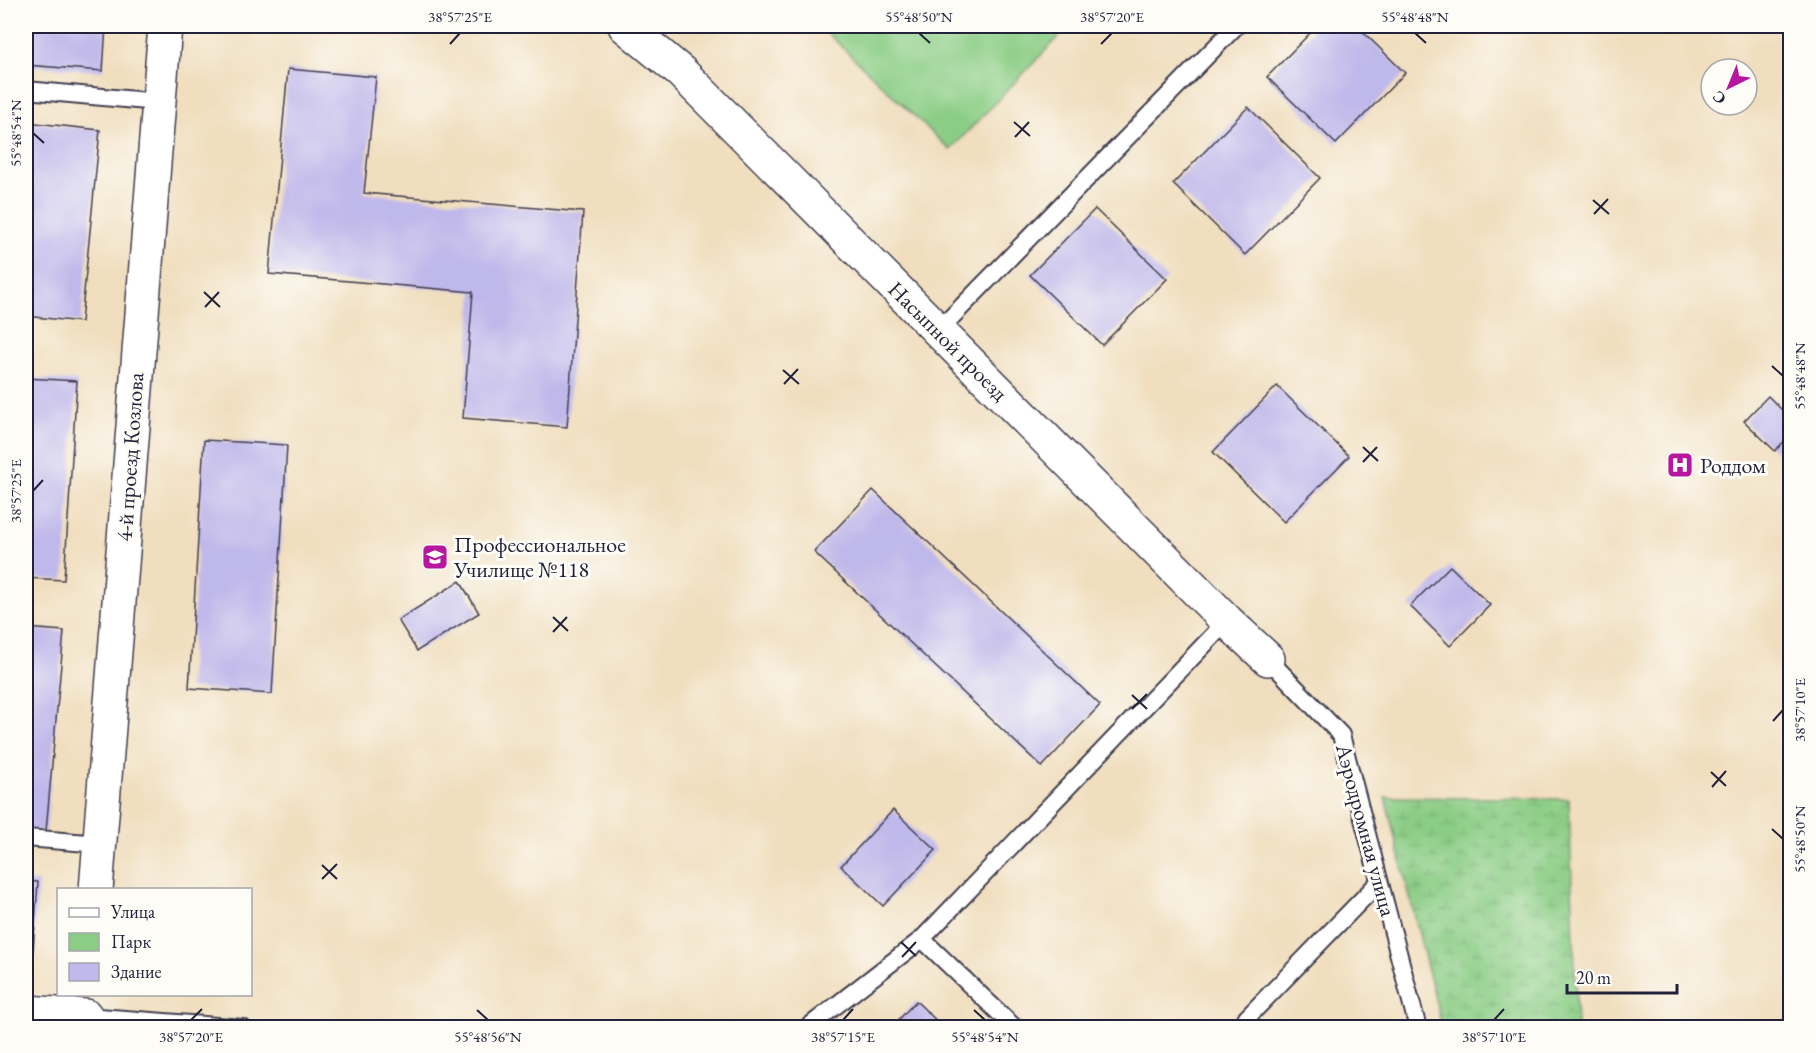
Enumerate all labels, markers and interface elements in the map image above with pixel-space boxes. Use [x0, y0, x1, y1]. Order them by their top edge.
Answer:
text: 38°57'25"E [428, 7, 493, 26]
text: 55°48'50"N [885, 7, 953, 26]
text: 38°57'20"E [1080, 7, 1145, 26]
text: 55°48'48"N [1381, 7, 1449, 26]
north arrow [1699, 57, 1759, 117]
text: С [1708, 86, 1730, 109]
text: 55°48'54"N [6, 99, 25, 167]
street label: Насыпной проезд [882, 275, 1014, 407]
text: 55°48'48"N [1790, 342, 1809, 410]
street label: 4-й проезд Козлова [110, 371, 150, 542]
hospital icon: Роддом [1665, 450, 1695, 480]
place label: Роддом [1700, 451, 1766, 480]
text: 38°57'25"E [6, 458, 25, 523]
place label: Профессиональное Училище №118 [453, 530, 626, 584]
school or university icon: Профессиональное Училище №118 [420, 542, 450, 572]
text: 38°57'10"E [1790, 677, 1809, 742]
street label: Аэродромная улица [1329, 739, 1403, 920]
text: 55°48'50"N [1790, 805, 1809, 873]
legend [57, 888, 252, 996]
text: Улица [110, 900, 156, 923]
text: Парк [111, 930, 151, 953]
scale bar [1567, 957, 1676, 995]
text: Здание [111, 960, 161, 983]
text: 20 m [1576, 966, 1611, 989]
text: 38°57'20"E [159, 1027, 224, 1046]
text: 55°48'56"N [454, 1027, 522, 1046]
text: 38°57'15"E [811, 1027, 876, 1046]
text: 55°48'54"N [951, 1027, 1019, 1046]
text: 38°57'10"E [1462, 1027, 1527, 1046]

